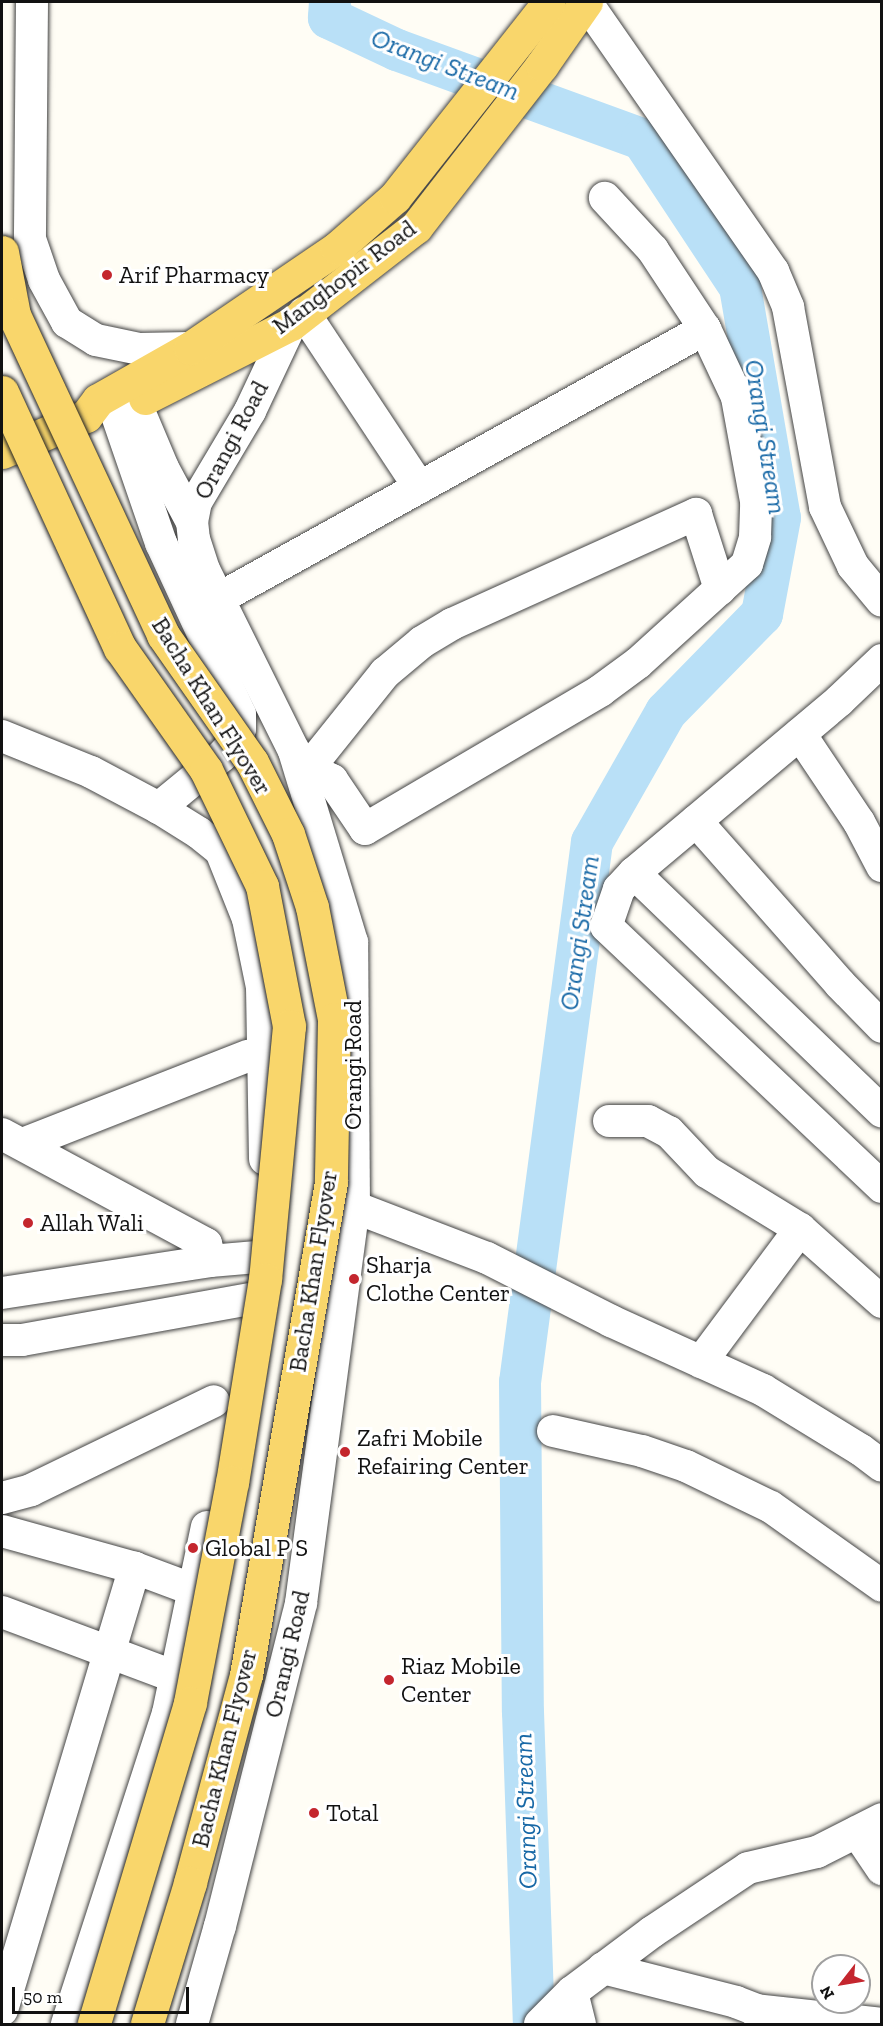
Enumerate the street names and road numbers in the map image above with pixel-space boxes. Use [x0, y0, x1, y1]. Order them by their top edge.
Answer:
street label: Manghopir Road [267, 214, 421, 340]
street label: Orangi Road [188, 376, 274, 504]
street label: Bacha Khan Flyover [146, 612, 278, 800]
street label: Orangi Road [339, 1000, 367, 1130]
street label: Bacha Khan Flyover [283, 1168, 343, 1374]
street label: Orangi Road [258, 1588, 316, 1720]
street label: Bacha Khan Flyover [185, 1646, 263, 1850]

